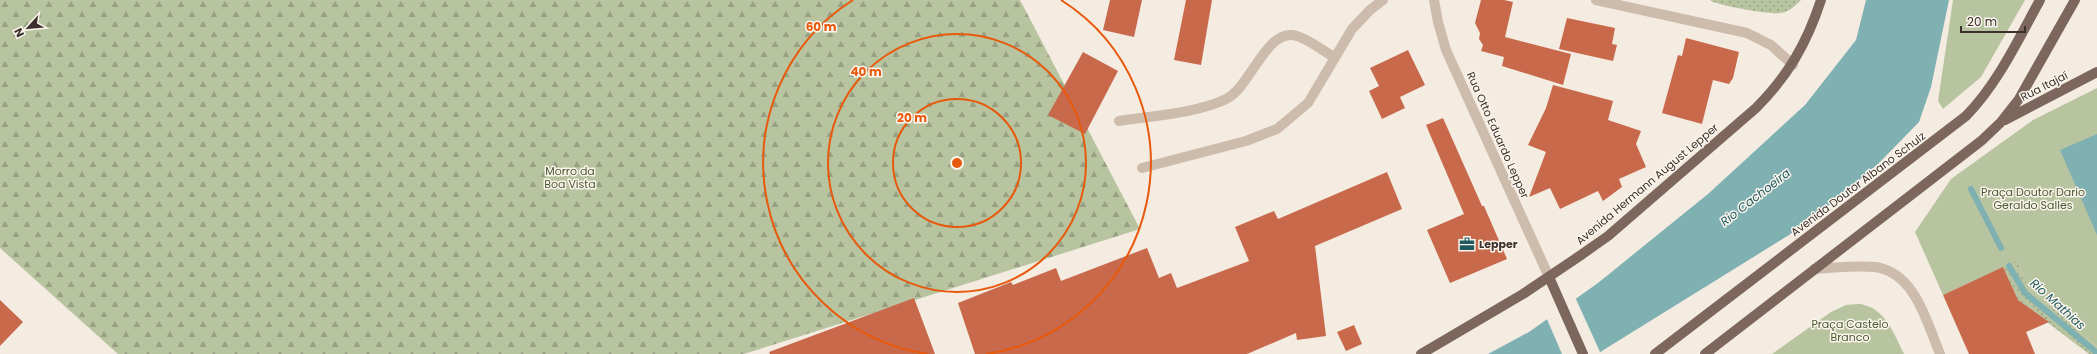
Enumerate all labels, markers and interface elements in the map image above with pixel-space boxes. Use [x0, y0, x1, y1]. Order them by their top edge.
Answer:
north arrow [8, 8, 48, 48]
scale bar [1961, 8, 2025, 34]
text: 20 m [1967, 13, 1997, 30]
text: 60 m [806, 18, 837, 35]
text: N [10, 25, 28, 40]
text: 40 m [850, 63, 882, 80]
street label: Rua Itajaí [2018, 67, 2071, 105]
street label: Rua Otto Eduardo Lepper [1463, 69, 1533, 201]
text: 20 m [897, 109, 927, 126]
street label: Avenida Hermann August Lepper [1572, 120, 1722, 248]
street label: Avenida Doutor Albano Schulz [1787, 128, 1929, 240]
centre of rings [950, 156, 964, 170]
park label: Morro da Boa Vista [544, 163, 596, 192]
water label: Rio Cachoeira [1716, 164, 1794, 230]
park label: Praça Doutor Dario Geraldo Salles [1981, 184, 2085, 213]
office icon: Lepper [1458, 235, 1476, 253]
place label: Lepper [1479, 236, 1518, 252]
water label: Rio Mathias [2027, 274, 2089, 334]
park label: Praça Castelo Branco [1811, 316, 1889, 345]

